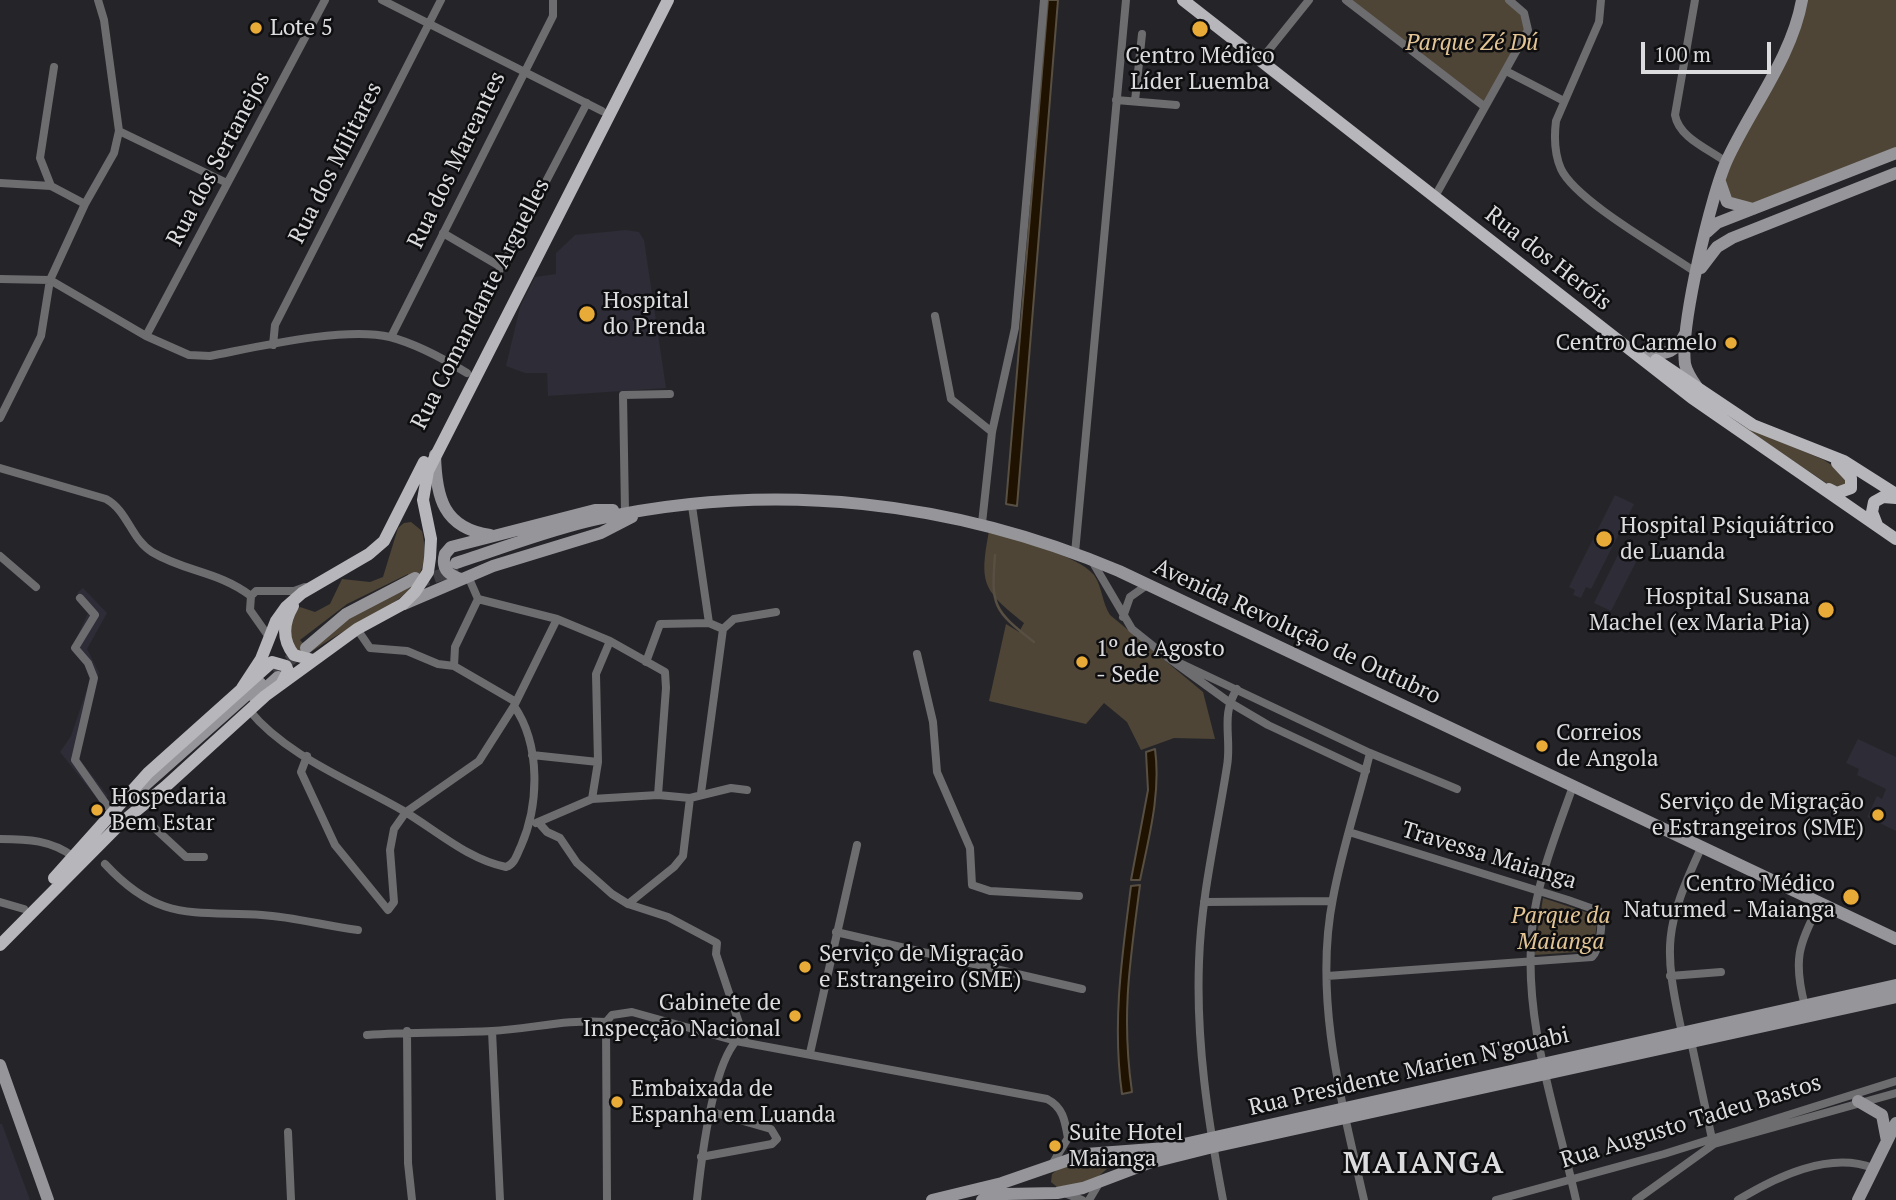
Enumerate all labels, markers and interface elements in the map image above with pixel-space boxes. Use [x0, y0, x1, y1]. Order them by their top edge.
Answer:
place label: Lote 5 [270, 14, 333, 42]
marker: Centro Médico Líder Luemba [1190, 19, 1210, 39]
marker: Lote 5 [248, 20, 264, 36]
scale bar [1644, 28, 1773, 72]
park label: Parque Zé Dú [1405, 29, 1539, 57]
text: 100 m [1654, 40, 1711, 68]
place label: Centro Médico Líder Luemba [1125, 42, 1275, 96]
street label: Rua dos Sertanejos [161, 67, 277, 251]
street label: Rua dos Mareantes [402, 67, 512, 253]
street label: Rua dos Militares [283, 78, 389, 248]
street label: Rua Comandante Arguelles [406, 174, 556, 434]
street label: Rua dos Heróis [1479, 201, 1617, 317]
place label: Hospital do Prenda [603, 287, 706, 341]
marker: Hospital do Prenda [577, 304, 597, 324]
place label: Centro Carmelo [1556, 329, 1717, 357]
marker: Centro Carmelo [1723, 335, 1739, 351]
place label: Hospital Psiquiátrico de Luanda [1620, 512, 1834, 566]
marker: Hospital Psiquiátrico de Luanda [1594, 529, 1614, 549]
street label: Avenida Revolução de Outubro [1149, 553, 1445, 711]
place label: Hospital Susana Machel (ex Maria Pia) [1589, 583, 1810, 637]
marker: Hospital Susana Machel (ex Maria Pia) [1816, 600, 1836, 620]
place label: 1º de Agosto - Sede [1096, 635, 1225, 689]
marker: 1º de Agosto - Sede [1074, 654, 1090, 670]
place label: Correios de Angola [1556, 719, 1659, 773]
marker: Correios de Angola [1534, 738, 1550, 754]
place label: Hospedaria Bem Estar [111, 783, 227, 837]
place label: Serviço de Migração e Estrangeiros (SME) [1652, 788, 1864, 842]
marker: Hospedaria Bem Estar [89, 802, 105, 818]
marker: Serviço de Migração e Estrangeiros (SME) [1870, 807, 1886, 823]
street label: Travessa Maianga [1398, 816, 1580, 896]
place label: Centro Médico Naturmed - Maianga [1623, 870, 1835, 924]
marker: Centro Médico Naturmed - Maianga [1841, 887, 1861, 907]
park label: Parque da Maianga [1511, 902, 1611, 956]
place label: Serviço de Migração e Estrangeiro (SME) [819, 940, 1024, 994]
marker: Serviço de Migração e Estrangeiro (SME) [797, 959, 813, 975]
place label: Gabinete de Inspecção Nacional [583, 989, 781, 1043]
marker: Gabinete de Inspecção Nacional [787, 1008, 803, 1024]
street label: Rua Presidente Marien N'gouabi [1246, 1022, 1572, 1122]
street label: Rua Augusto Tadeu Bastos [1557, 1069, 1825, 1175]
place label: Embaixada de Espanha em Luanda [631, 1075, 836, 1129]
marker: Embaixada de Espanha em Luanda [609, 1094, 625, 1110]
place label: Suite Hotel Maianga [1069, 1119, 1183, 1173]
marker: Suite Hotel Maianga [1047, 1138, 1063, 1154]
district label: MAIANGA [1344, 1146, 1504, 1182]

